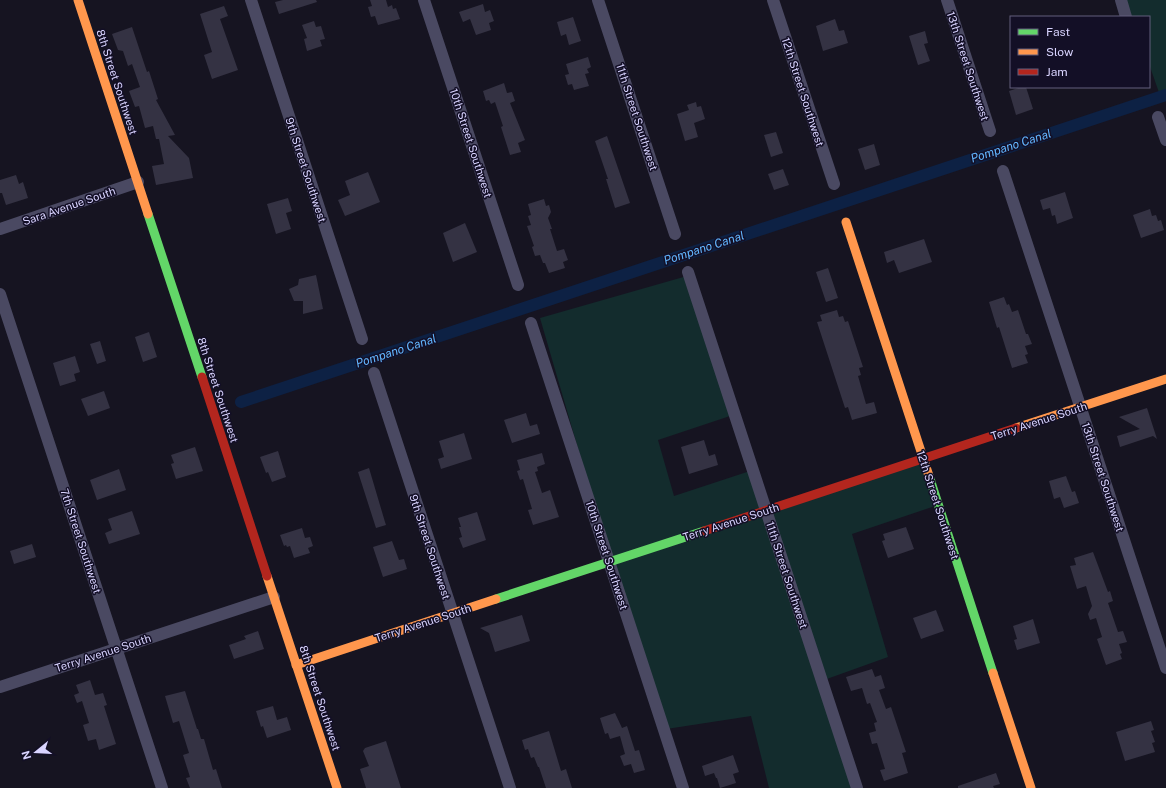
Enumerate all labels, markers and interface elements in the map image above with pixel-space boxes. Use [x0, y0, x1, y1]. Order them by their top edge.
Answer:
street label: 13th Street Southwest [945, 10, 991, 122]
legend [1010, 16, 1150, 88]
text: Fast [1046, 25, 1071, 39]
street label: 8th Street Southwest [94, 28, 140, 136]
street label: 12th Street Southwest [780, 36, 826, 148]
text: Slow [1046, 45, 1074, 59]
street label: 11th Street Southwest [614, 62, 660, 172]
text: Jam [1046, 65, 1068, 79]
street label: 10th Street Southwest [448, 87, 494, 199]
street label: 9th Street Southwest [283, 116, 329, 224]
water label: Pompano Canal [969, 126, 1053, 166]
street label: Sara Avenue South [21, 184, 117, 228]
water label: Pompano Canal [662, 228, 746, 268]
water label: Pompano Canal [354, 331, 438, 371]
street label: 8th Street Southwest [195, 336, 241, 444]
street label: Terry Avenue South [989, 400, 1089, 442]
street label: 13th Street Southwest [1080, 421, 1126, 533]
street label: 12th Street Southwest [915, 449, 961, 561]
street label: 7th Street Southwest [58, 487, 104, 595]
street label: 9th Street Southwest [407, 493, 453, 601]
street label: 10th Street Southwest [584, 499, 630, 611]
street label: Terry Avenue South [681, 501, 781, 543]
street label: 11th Street Southwest [764, 520, 810, 630]
street label: Terry Avenue South [373, 602, 473, 644]
street label: Terry Avenue South [53, 632, 153, 674]
street label: 8th Street Southwest [297, 644, 343, 752]
north arrow [16, 732, 56, 772]
text: N [19, 749, 34, 761]

